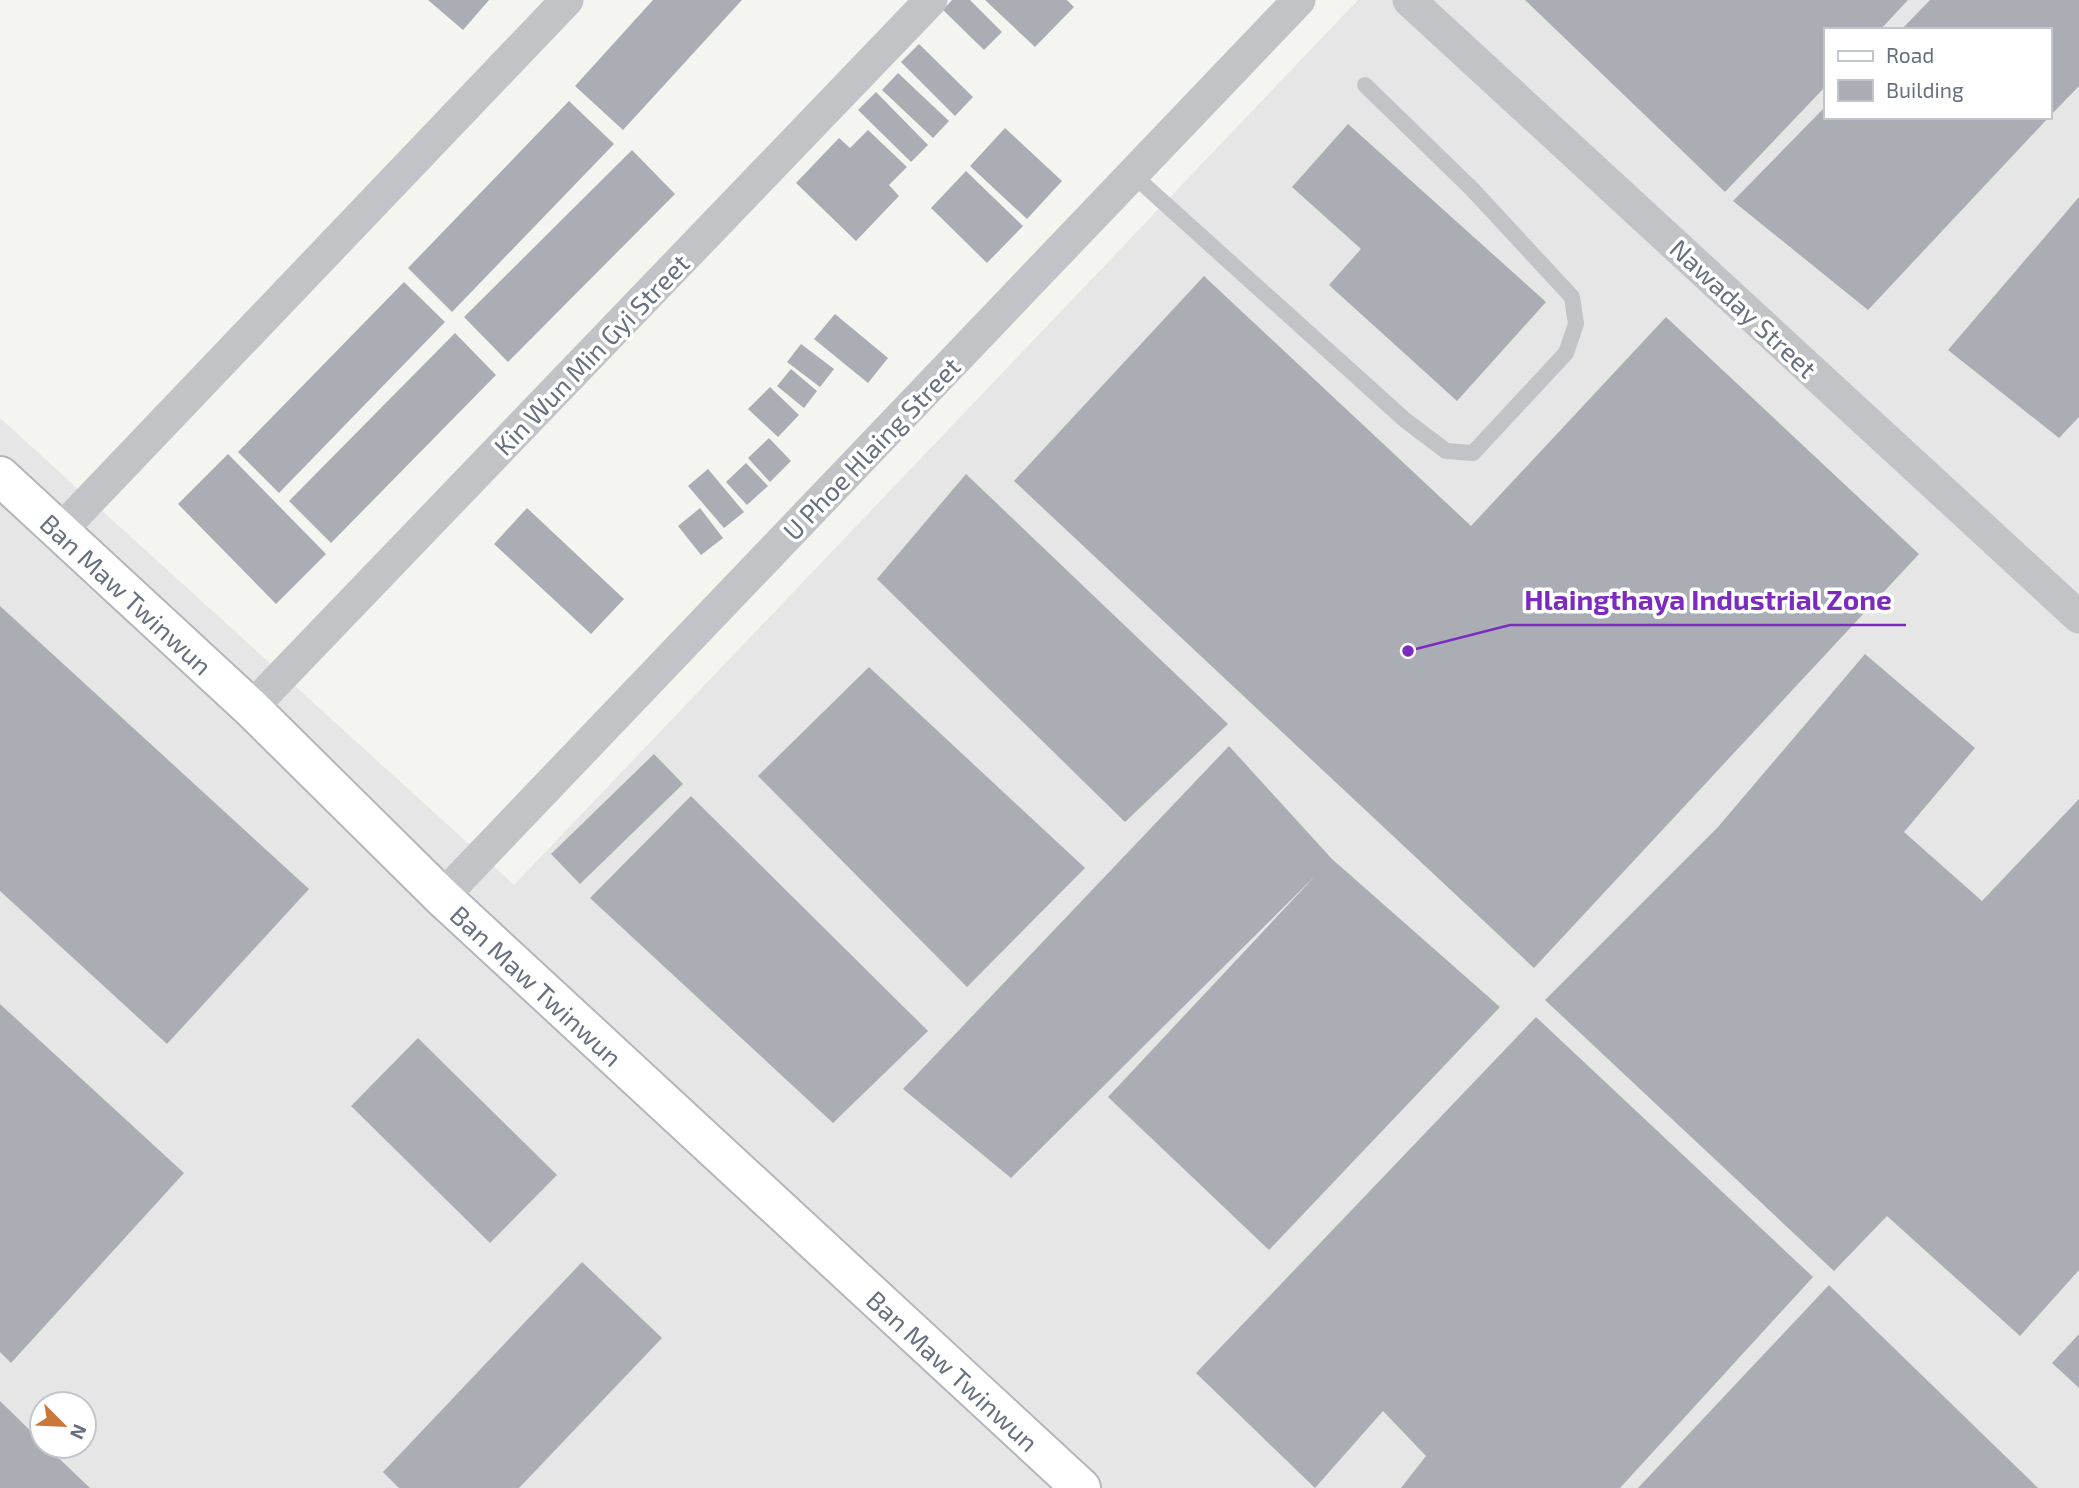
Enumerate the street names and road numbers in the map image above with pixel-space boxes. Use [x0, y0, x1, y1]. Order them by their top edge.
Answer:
street label: Nawaday Street [1664, 232, 1824, 384]
street label: Kin Wun Min Gyi Street [487, 247, 695, 461]
street label: U Phoe Hlaing Street [776, 350, 966, 546]
street label: Ban Maw Twinwun [35, 507, 219, 680]
street label: Ban Maw Twinwun [445, 898, 629, 1072]
street label: Ban Maw Twinwun [861, 1283, 1045, 1457]

